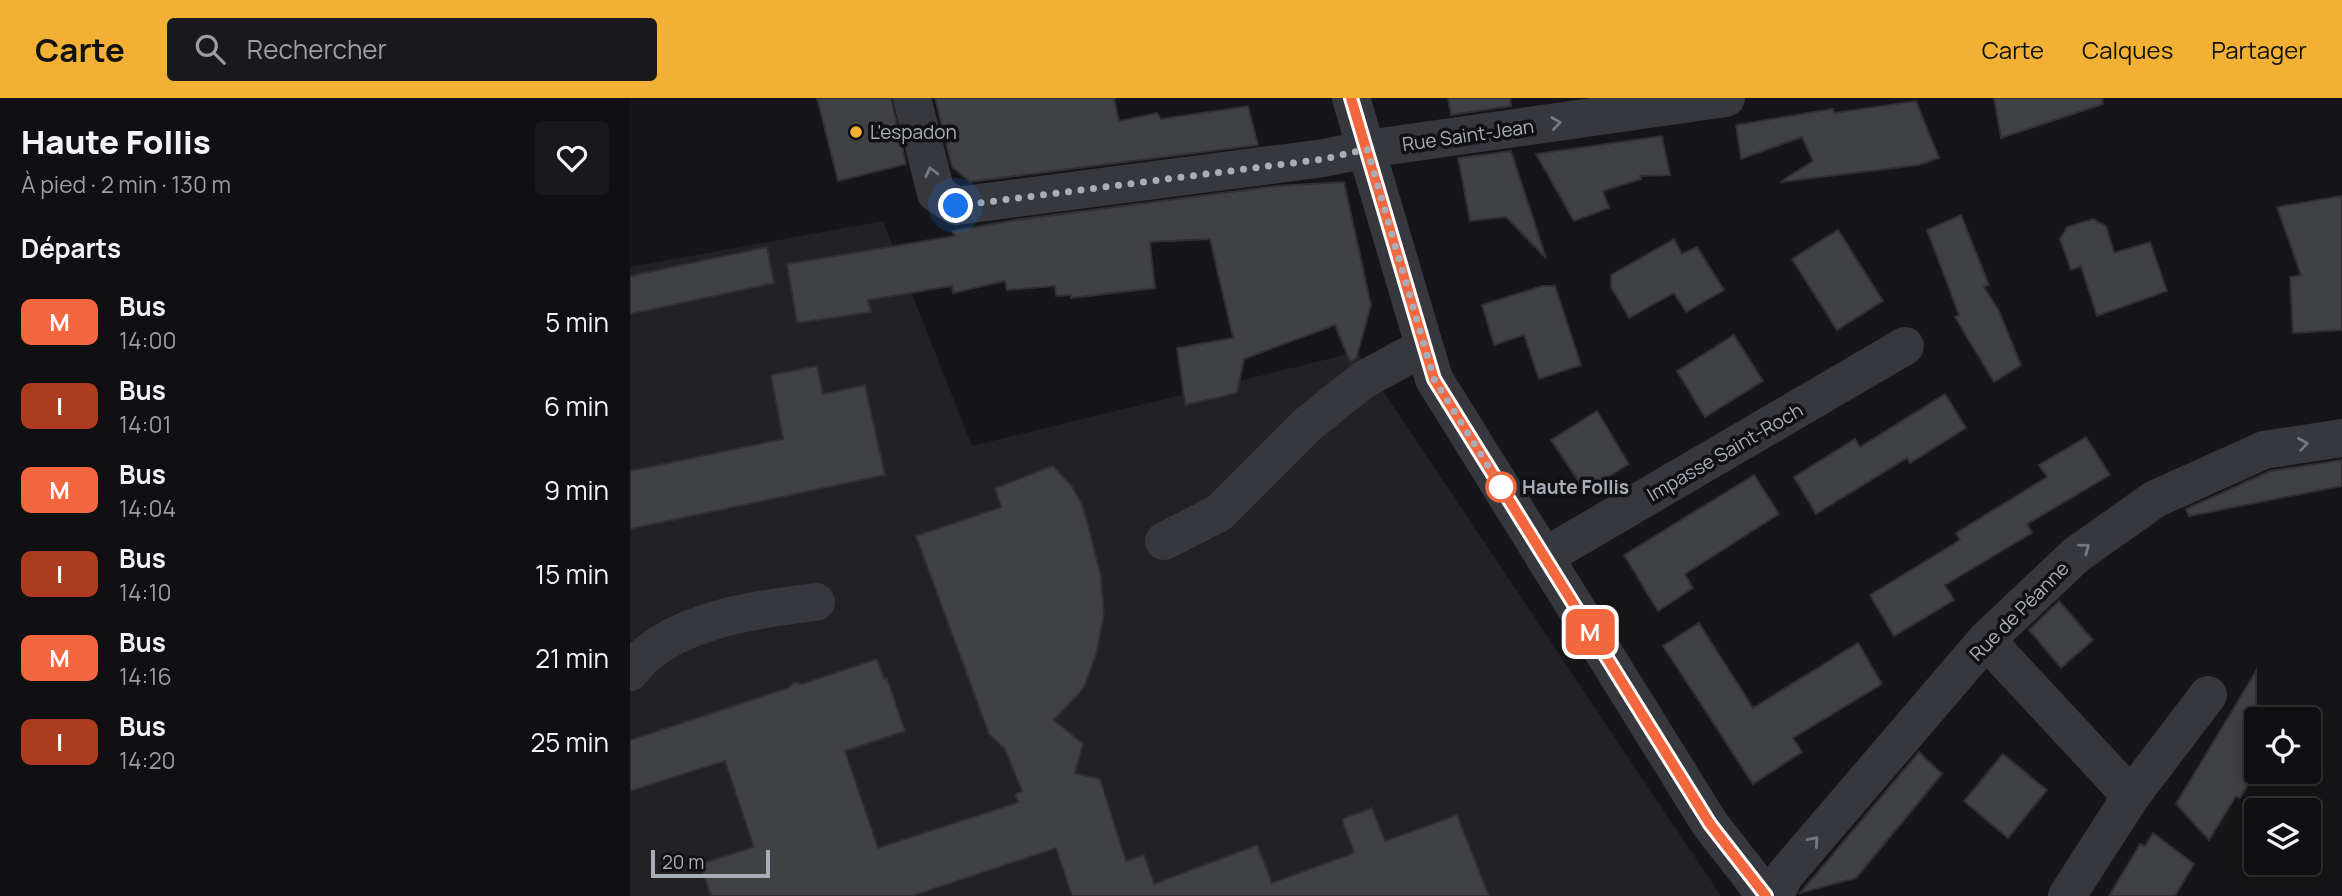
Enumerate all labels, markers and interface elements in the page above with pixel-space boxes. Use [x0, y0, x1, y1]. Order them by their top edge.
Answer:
search box [167, 18, 657, 81]
text: Carte [35, 27, 125, 72]
icon: search [191, 30, 229, 68]
text: Rechercher [247, 31, 387, 67]
text: Carte [1982, 33, 2044, 66]
text: Calques [2082, 33, 2173, 66]
text: Partager [2211, 33, 2307, 66]
street label: Rue Saint-Jean [1400, 113, 1536, 157]
one-way arrow [1550, 116, 1561, 131]
text: Haute Follis [21, 119, 211, 164]
place label: L'espadon [870, 119, 957, 145]
button: heart [535, 121, 609, 195]
marker: L'espadon [848, 124, 864, 140]
one-way arrow [925, 166, 939, 178]
text: À pied · 2 min · 130 m [21, 168, 231, 200]
your location [938, 188, 973, 223]
text: Départs [21, 230, 121, 266]
text: Bus [119, 288, 166, 324]
text: 5 min [545, 304, 609, 340]
text: M [49, 305, 70, 338]
text: 14:00 [119, 324, 176, 356]
text: Bus [119, 372, 166, 408]
text: 6 min [544, 388, 609, 424]
text: I [56, 389, 63, 422]
street label: Impasse Saint-Roch [1642, 397, 1808, 507]
text: 14:01 [119, 408, 171, 440]
one-way arrow [2297, 437, 2309, 452]
text: Bus [119, 456, 166, 492]
text: 9 min [544, 472, 609, 508]
marker: Haute Follis [1486, 472, 1516, 502]
text: M [49, 473, 70, 506]
place label: Haute Follis [1522, 474, 1629, 500]
text: 14:04 [119, 492, 176, 524]
text: Bus [119, 540, 166, 576]
one-way arrow [2077, 544, 2090, 557]
text: 15 min [535, 556, 609, 592]
street label: Rue de Péanne [1964, 556, 2074, 666]
text: I [56, 557, 63, 590]
text: 14:10 [119, 576, 171, 608]
line badge: M [1567, 609, 1613, 655]
text: M [1580, 615, 1600, 648]
text: Bus [119, 624, 166, 660]
text: 21 min [535, 640, 609, 676]
text: M [49, 641, 70, 674]
text: 14:16 [119, 660, 172, 692]
map controls [2244, 707, 2321, 875]
button: locate [2244, 707, 2321, 784]
text: Bus [119, 708, 166, 744]
text: 25 min [530, 724, 609, 760]
text: I [56, 725, 63, 758]
text: 14:20 [119, 744, 176, 776]
button: layers [2244, 798, 2321, 875]
one-way arrow [1806, 836, 1818, 849]
scale bar [651, 847, 770, 879]
text: 20 m [662, 849, 704, 875]

